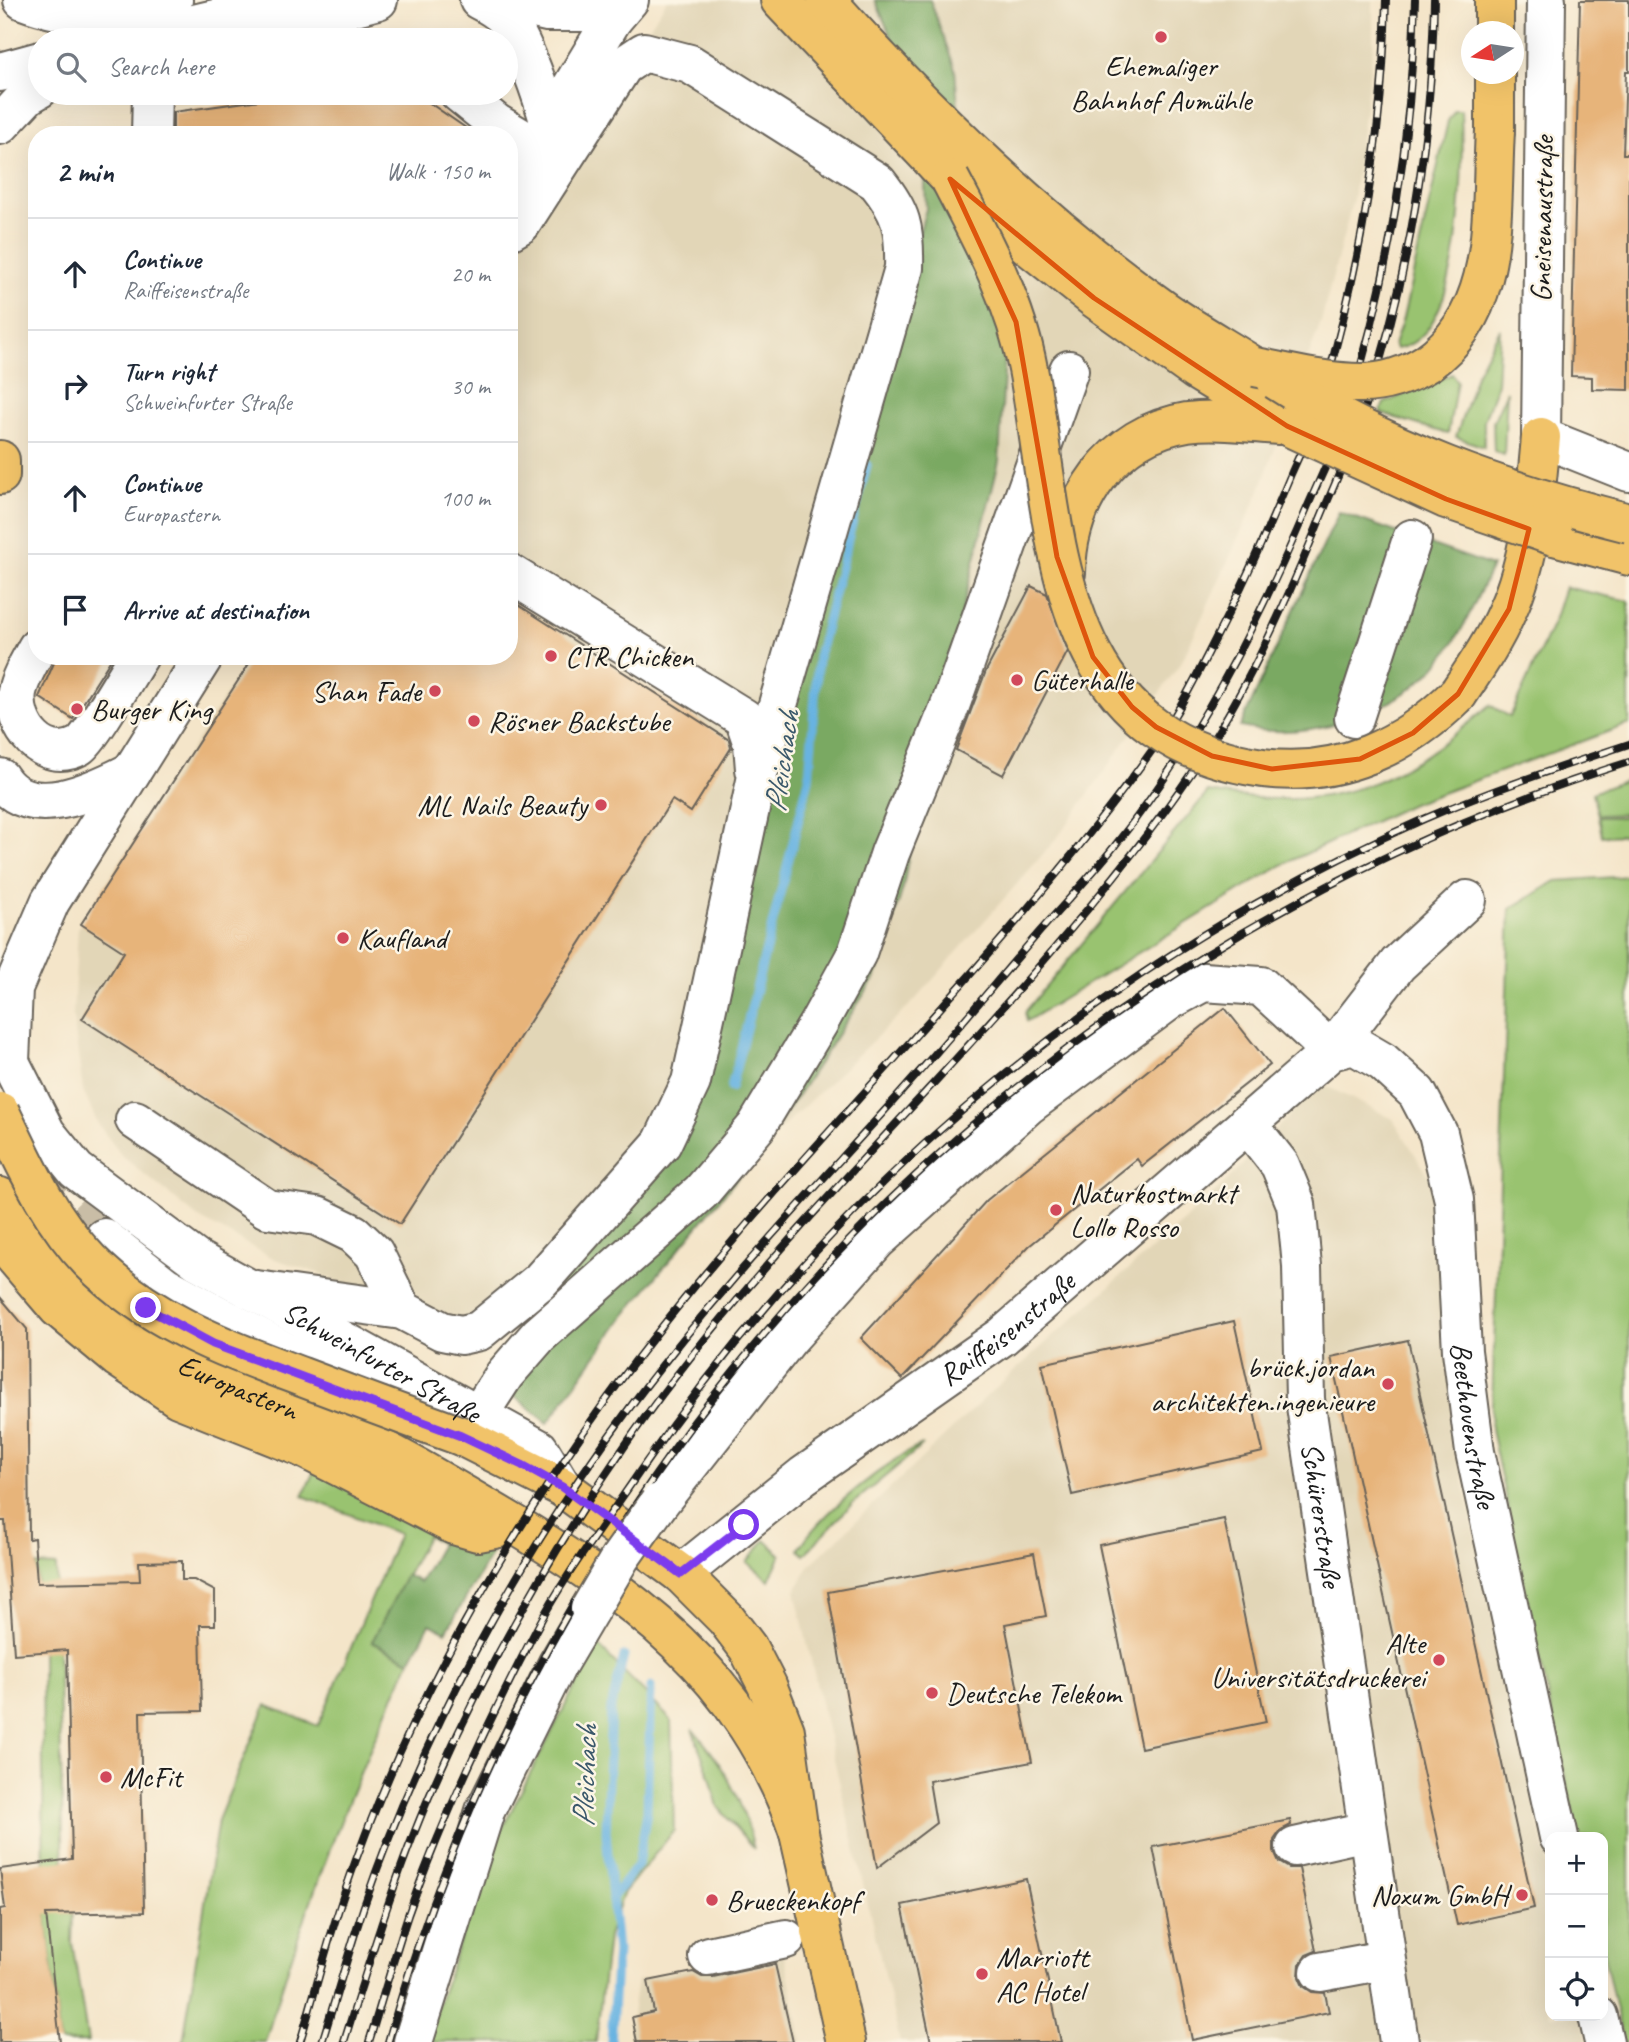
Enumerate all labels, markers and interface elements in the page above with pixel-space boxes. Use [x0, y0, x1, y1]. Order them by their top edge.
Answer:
north arrow [1461, 21, 1524, 84]
search box [28, 28, 518, 105]
marker: Ehemaliger Bahnhof Aumühle [1153, 29, 1169, 45]
place label: Ehemaliger Bahnhof Aumühle [1071, 47, 1254, 119]
icon: search [52, 48, 90, 86]
text: Search here [108, 50, 214, 83]
street label: Gneisenaustraße [1522, 133, 1562, 302]
text: 2 min [56, 153, 113, 191]
text: Walk · 150 m [386, 157, 490, 186]
text: Continue [123, 243, 201, 276]
icon: ahead [56, 255, 94, 293]
text: 20 m [451, 260, 490, 289]
text: Raiffeisenstraße [123, 276, 248, 305]
text: Turn right [123, 355, 214, 388]
icon: right [56, 367, 94, 405]
text: 30 m [451, 372, 490, 401]
text: Schweinfurter Straße [123, 388, 292, 417]
text: Continue [123, 467, 201, 500]
icon: ahead [56, 479, 94, 517]
text: 100 m [441, 484, 490, 513]
text: Europastern [123, 500, 220, 529]
icon: arrive [56, 591, 94, 629]
text: Arrive at destination [123, 594, 309, 627]
place label: CTR Chicken [565, 637, 695, 675]
marker: CTR Chicken [543, 648, 559, 664]
place label: Güterhalle [1031, 661, 1135, 699]
place label: Shan Fade [311, 672, 423, 710]
marker: Güterhalle [1009, 672, 1025, 688]
marker: Shan Fade [427, 683, 443, 699]
place label: Burger King [91, 690, 214, 728]
marker: Burger King [69, 701, 85, 717]
place label: Rösner Backstube [488, 702, 672, 740]
water label: Pleichach [754, 705, 809, 814]
marker: Rösner Backstube [466, 713, 482, 729]
place label: ML Nails Beauty [417, 786, 590, 824]
marker: ML Nails Beauty [593, 797, 609, 813]
place label: Kaufland [357, 919, 451, 957]
marker: Kaufland [335, 930, 351, 946]
place label: Naturkostmarkt Lollo Rosso [1070, 1174, 1240, 1246]
marker: Naturkostmarkt Lollo Rosso [1048, 1202, 1064, 1218]
street label: Raiffeisenstraße [931, 1262, 1084, 1394]
route end [130, 1292, 161, 1323]
street label: Schweinfurter Straße [276, 1292, 489, 1433]
street label: Beethovenstraße [1443, 1342, 1506, 1514]
street label: Europastern [172, 1345, 305, 1429]
place label: brück.jordan architekten.ingenieure [1151, 1348, 1376, 1420]
marker: brück.jordan architekten.ingenieure [1380, 1376, 1396, 1392]
street label: Schürerstraße [1293, 1440, 1352, 1592]
route start [728, 1509, 759, 1540]
place label: Alte Universitätsdruckerei [1211, 1624, 1428, 1696]
marker: Alte Universitätsdruckerei [1431, 1652, 1447, 1668]
place label: Deutsche Telekom [946, 1674, 1123, 1712]
marker: Deutsche Telekom [924, 1685, 940, 1701]
water label: Pleichach [562, 1722, 607, 1828]
place label: McFit [120, 1758, 185, 1796]
marker: McFit [98, 1769, 114, 1785]
map controls [1545, 1832, 1608, 2021]
button: + [1545, 1832, 1608, 1895]
place label: Noxum GmbH [1371, 1876, 1513, 1914]
place label: Brueckenkopf [726, 1881, 866, 1919]
marker: Noxum GmbH [1514, 1887, 1530, 1903]
marker: Brueckenkopf [704, 1892, 720, 1908]
button: − [1545, 1895, 1608, 1958]
place label: Marriott AC Hotel [996, 1938, 1091, 2010]
button: locate [1545, 1958, 1608, 2021]
marker: Marriott AC Hotel [974, 1966, 990, 1982]

